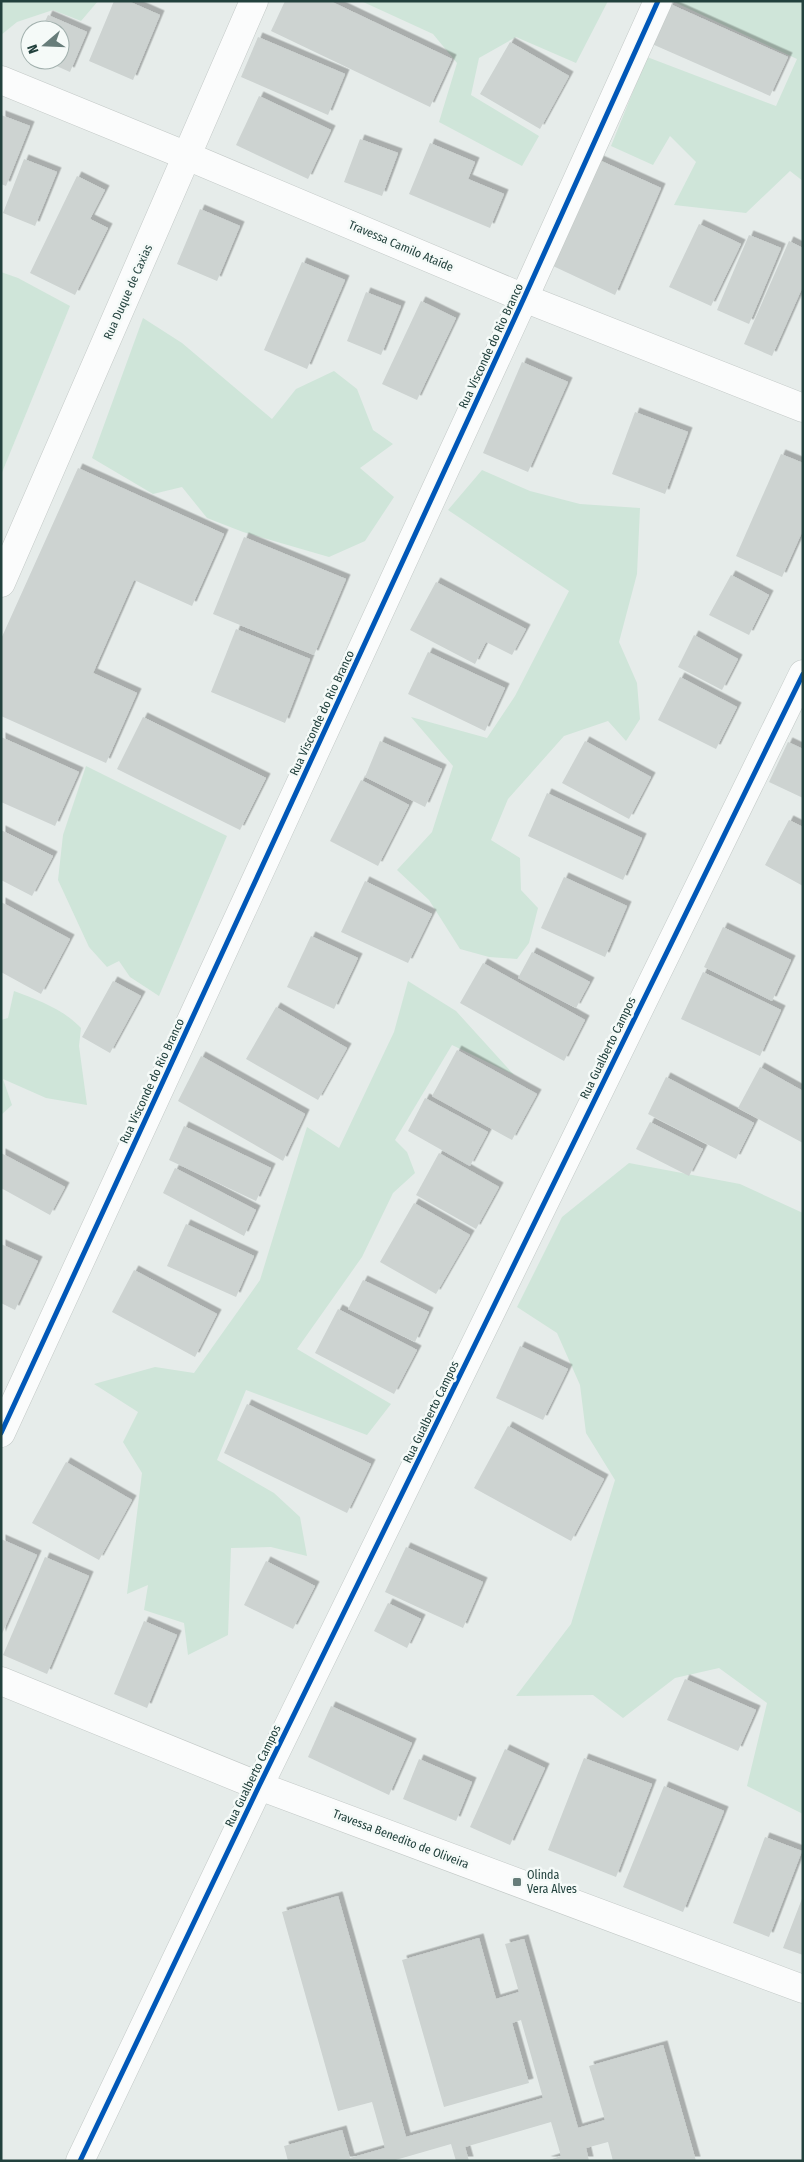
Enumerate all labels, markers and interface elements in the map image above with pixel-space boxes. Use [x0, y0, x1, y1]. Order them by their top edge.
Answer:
north arrow [20, 20, 70, 70]
text: N [24, 42, 43, 56]
street label: Travessa Camilo Ataíde [347, 218, 456, 274]
street label: Rua Duque de Caxias [101, 242, 155, 342]
street label: Rua Visconde do Rio Branco [456, 281, 526, 411]
street label: Rua Visconde do Rio Branco [287, 648, 357, 778]
street label: Rua Gualberto Campos [577, 995, 639, 1101]
street label: Rua Visconde do Rio Branco [117, 1016, 187, 1146]
street label: Rua Gualberto Campos [400, 1359, 462, 1465]
street label: Rua Gualberto Campos [222, 1723, 284, 1829]
street label: Travessa Benedito de Oliveira [331, 1807, 471, 1871]
place label: Olinda Vera Alves [527, 1868, 577, 1896]
marker: Olinda Vera Alves [511, 1876, 523, 1888]

